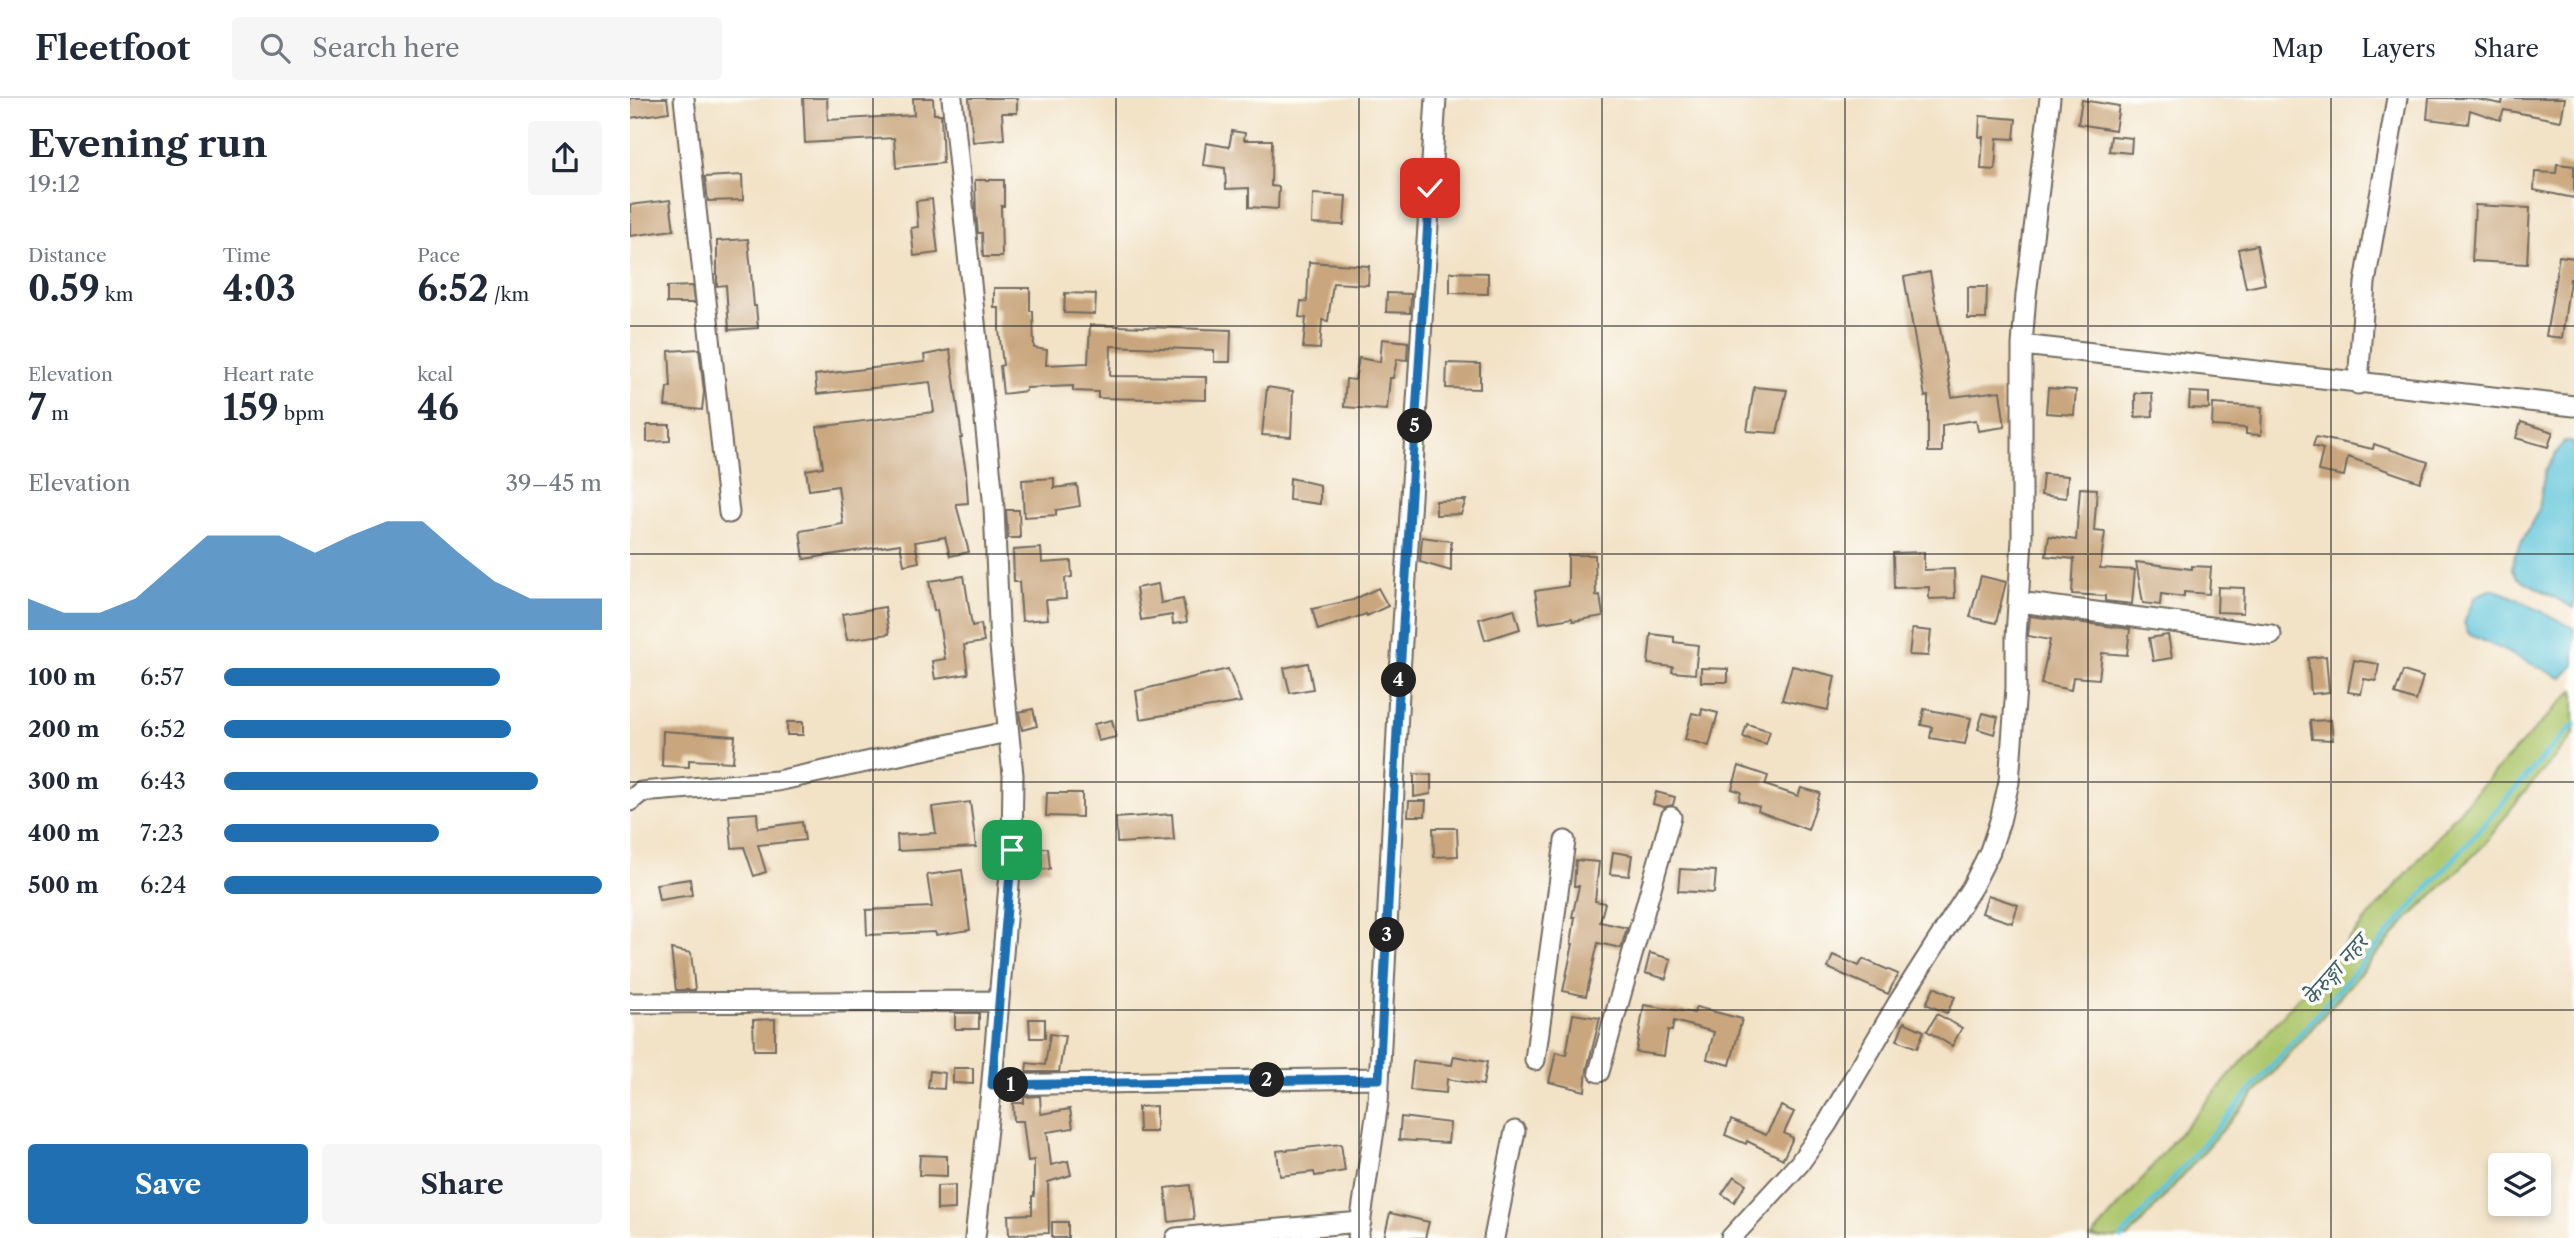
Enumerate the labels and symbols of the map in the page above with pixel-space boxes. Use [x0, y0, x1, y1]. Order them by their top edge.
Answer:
pin [1400, 158, 1460, 218]
pin: 5 [1398, 408, 1432, 444]
pin: 4 [1382, 662, 1416, 698]
pin [982, 820, 1042, 880]
pin: 3 [1370, 918, 1404, 952]
water label: केेरुङ्गा नहर [2297, 925, 2376, 1011]
pin: 2 [1250, 1062, 1284, 1098]
pin: 1 [994, 1068, 1028, 1102]

